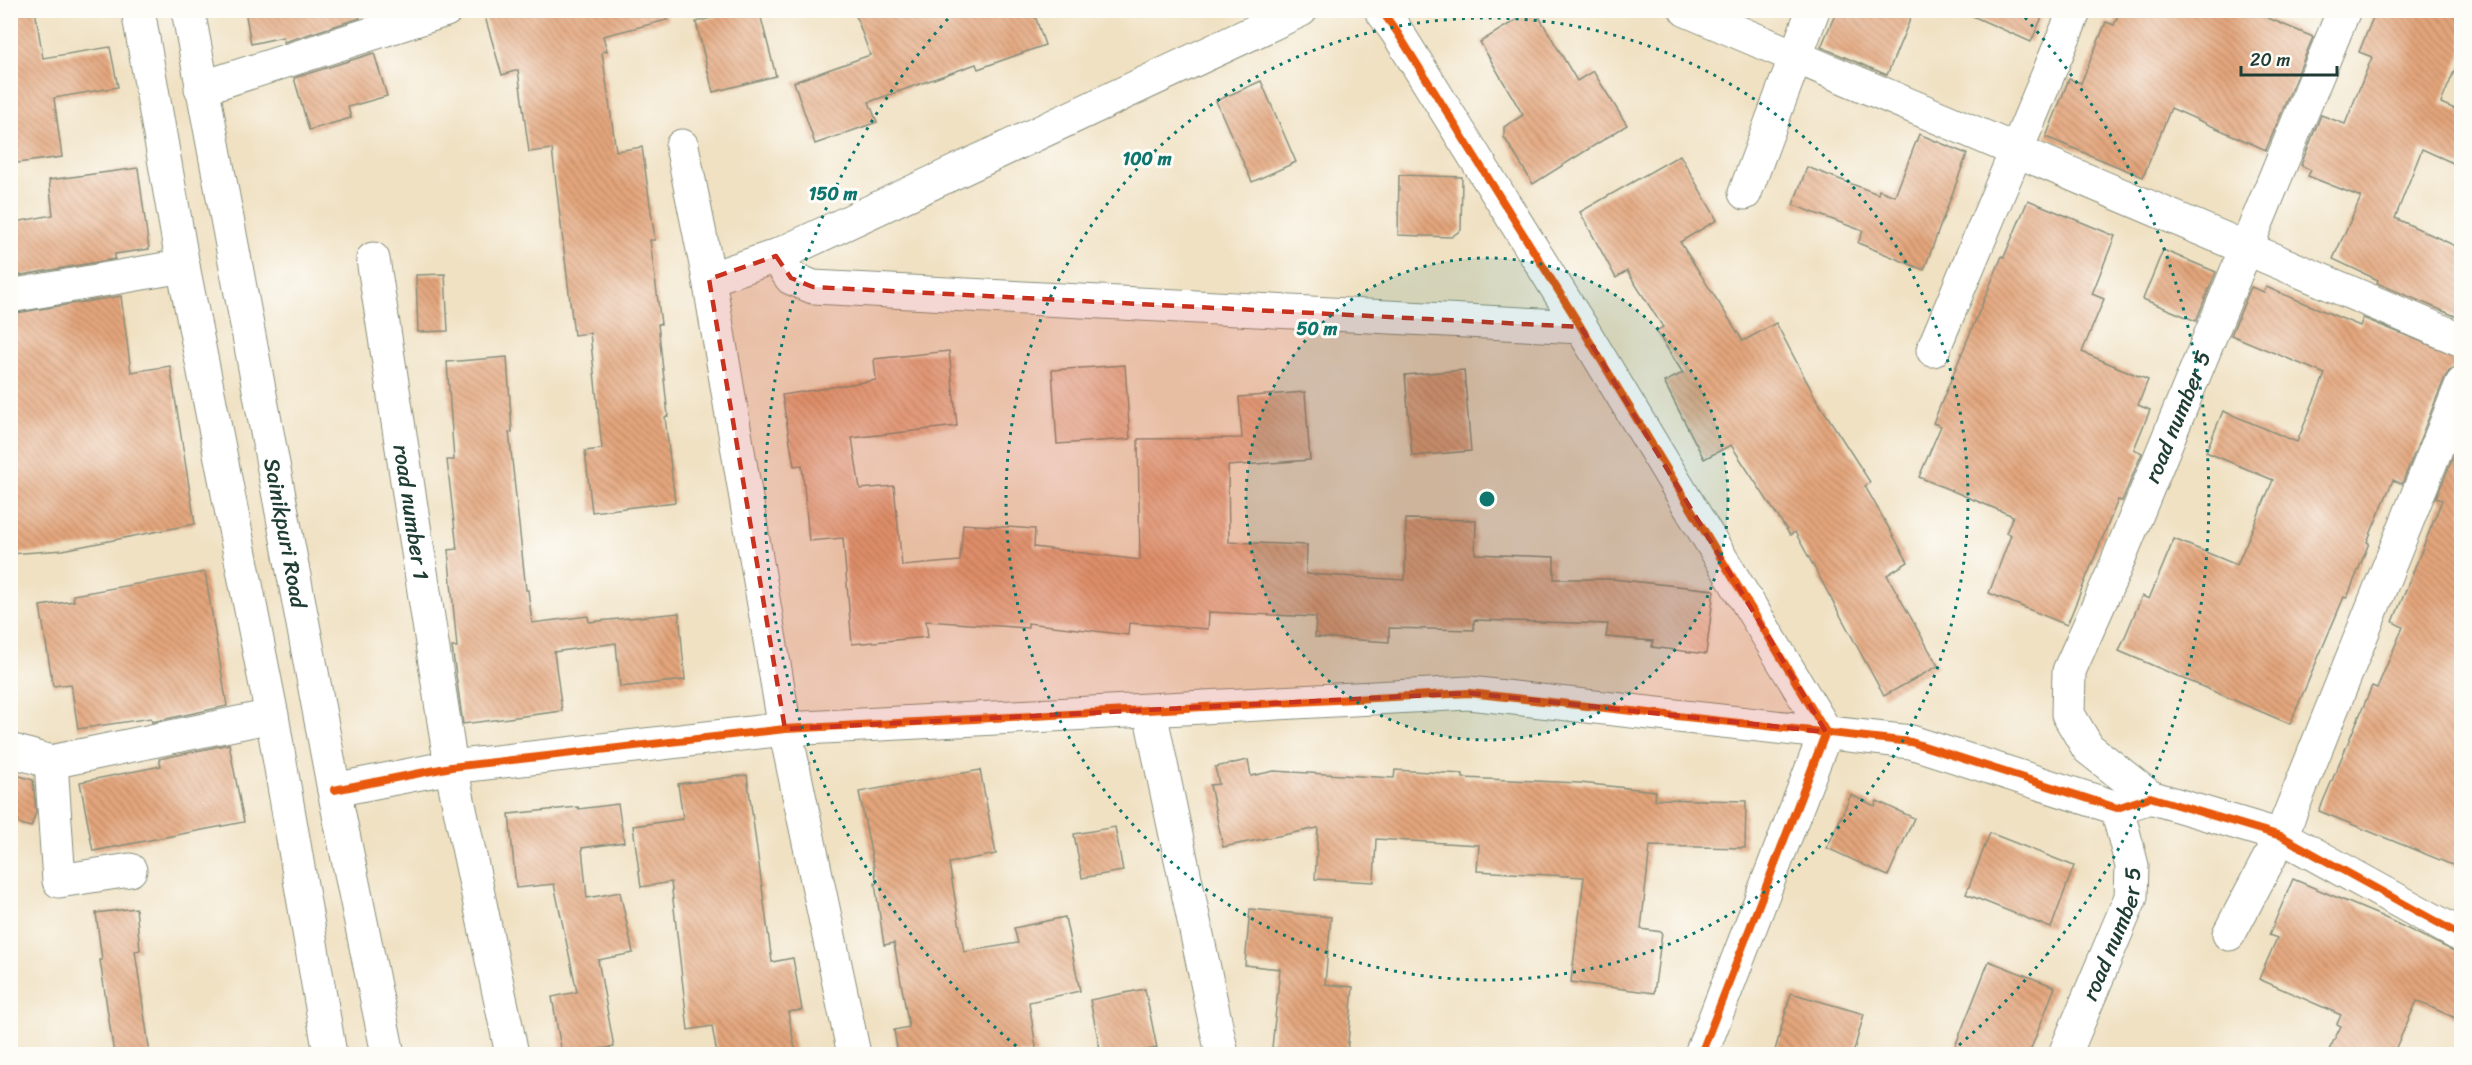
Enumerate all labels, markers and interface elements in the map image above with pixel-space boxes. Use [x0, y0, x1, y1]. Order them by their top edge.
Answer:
scale bar [2241, 39, 2337, 77]
text: 20 m [2250, 44, 2290, 76]
text: 100 m [1123, 143, 1172, 175]
text: 150 m [809, 178, 857, 210]
text: 50 m [1297, 313, 1338, 345]
street label: road number 5 [2132, 344, 2222, 489]
street label: road number 1 [382, 442, 441, 582]
street label: Sainikpuri Road [253, 455, 319, 612]
centre of rings [1477, 489, 1497, 509]
street label: road number 5 [2070, 866, 2151, 1006]

